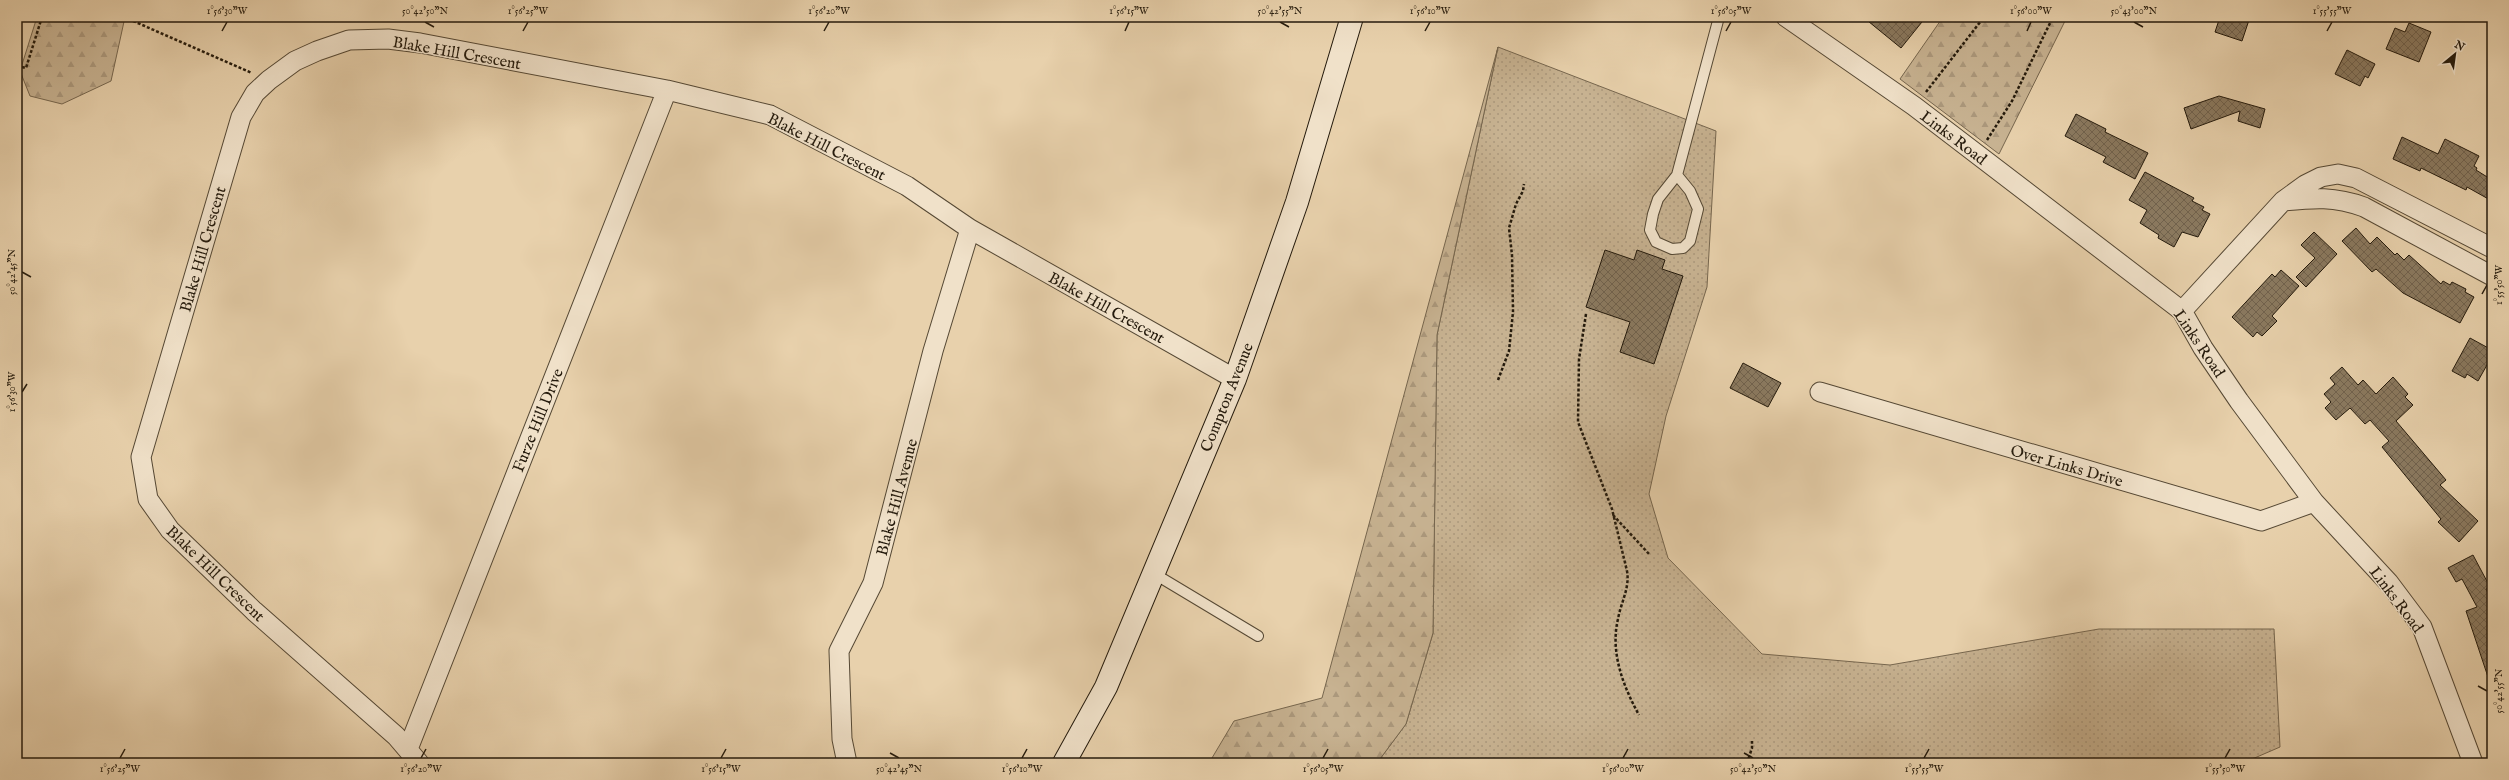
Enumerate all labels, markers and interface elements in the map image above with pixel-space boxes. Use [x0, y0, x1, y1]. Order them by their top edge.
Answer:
text: 1°56'30"W [207, 5, 248, 18]
text: 50°42'50"N [402, 5, 448, 18]
text: 1°56'25"W [508, 5, 549, 18]
text: 1°56'20"W [808, 5, 850, 18]
text: 1°56'15"W [1109, 5, 1149, 18]
text: 50°42'55"N [1258, 5, 1303, 18]
text: 1°56'10"W [1410, 5, 1451, 18]
text: 1°56'05"W [1711, 5, 1752, 18]
text: 1°56'00"W [2010, 5, 2052, 18]
text: 50°43'00"N [2111, 5, 2158, 18]
text: 1°55'55"W [2313, 5, 2352, 18]
street label: Blake Hill Crescent [391, 33, 523, 75]
north arrow [2435, 34, 2475, 74]
text: N [2451, 37, 2467, 55]
street label: Links Road [1916, 107, 1990, 170]
street label: Blake Hill Crescent [764, 109, 889, 186]
street label: Blake Hill Crescent [176, 184, 232, 315]
text: 50°42'45"N [6, 249, 19, 295]
text: 1°55'50"W [2493, 265, 2506, 305]
street label: Blake Hill Crescent [1044, 269, 1168, 349]
street label: Links Road [2168, 306, 2229, 382]
street label: Compton Avenue [1197, 340, 1259, 455]
street label: Furze Hill Drive [509, 366, 569, 476]
text: 1°56'30"W [6, 371, 19, 412]
street label: Blake Hill Avenue [873, 437, 923, 558]
street label: Over Links Drive [2008, 441, 2125, 493]
street label: Blake Hill Crescent [161, 522, 269, 627]
street label: Links Road [2364, 563, 2427, 638]
text: 50°42'55"N [2493, 668, 2506, 713]
text: 1°56'25"W [100, 763, 141, 776]
text: 1°56'20"W [400, 763, 442, 776]
text: 1°56'15"W [701, 763, 741, 776]
text: 50°42'45"N [876, 763, 922, 776]
text: 1°56'10"W [1002, 763, 1043, 776]
text: 1°56'05"W [1303, 763, 1344, 776]
text: 1°56'00"W [1602, 763, 1644, 776]
text: 50°42'50"N [1730, 763, 1776, 776]
text: 1°55'55"W [1905, 763, 1944, 776]
text: 1°55'50"W [2205, 763, 2245, 776]

